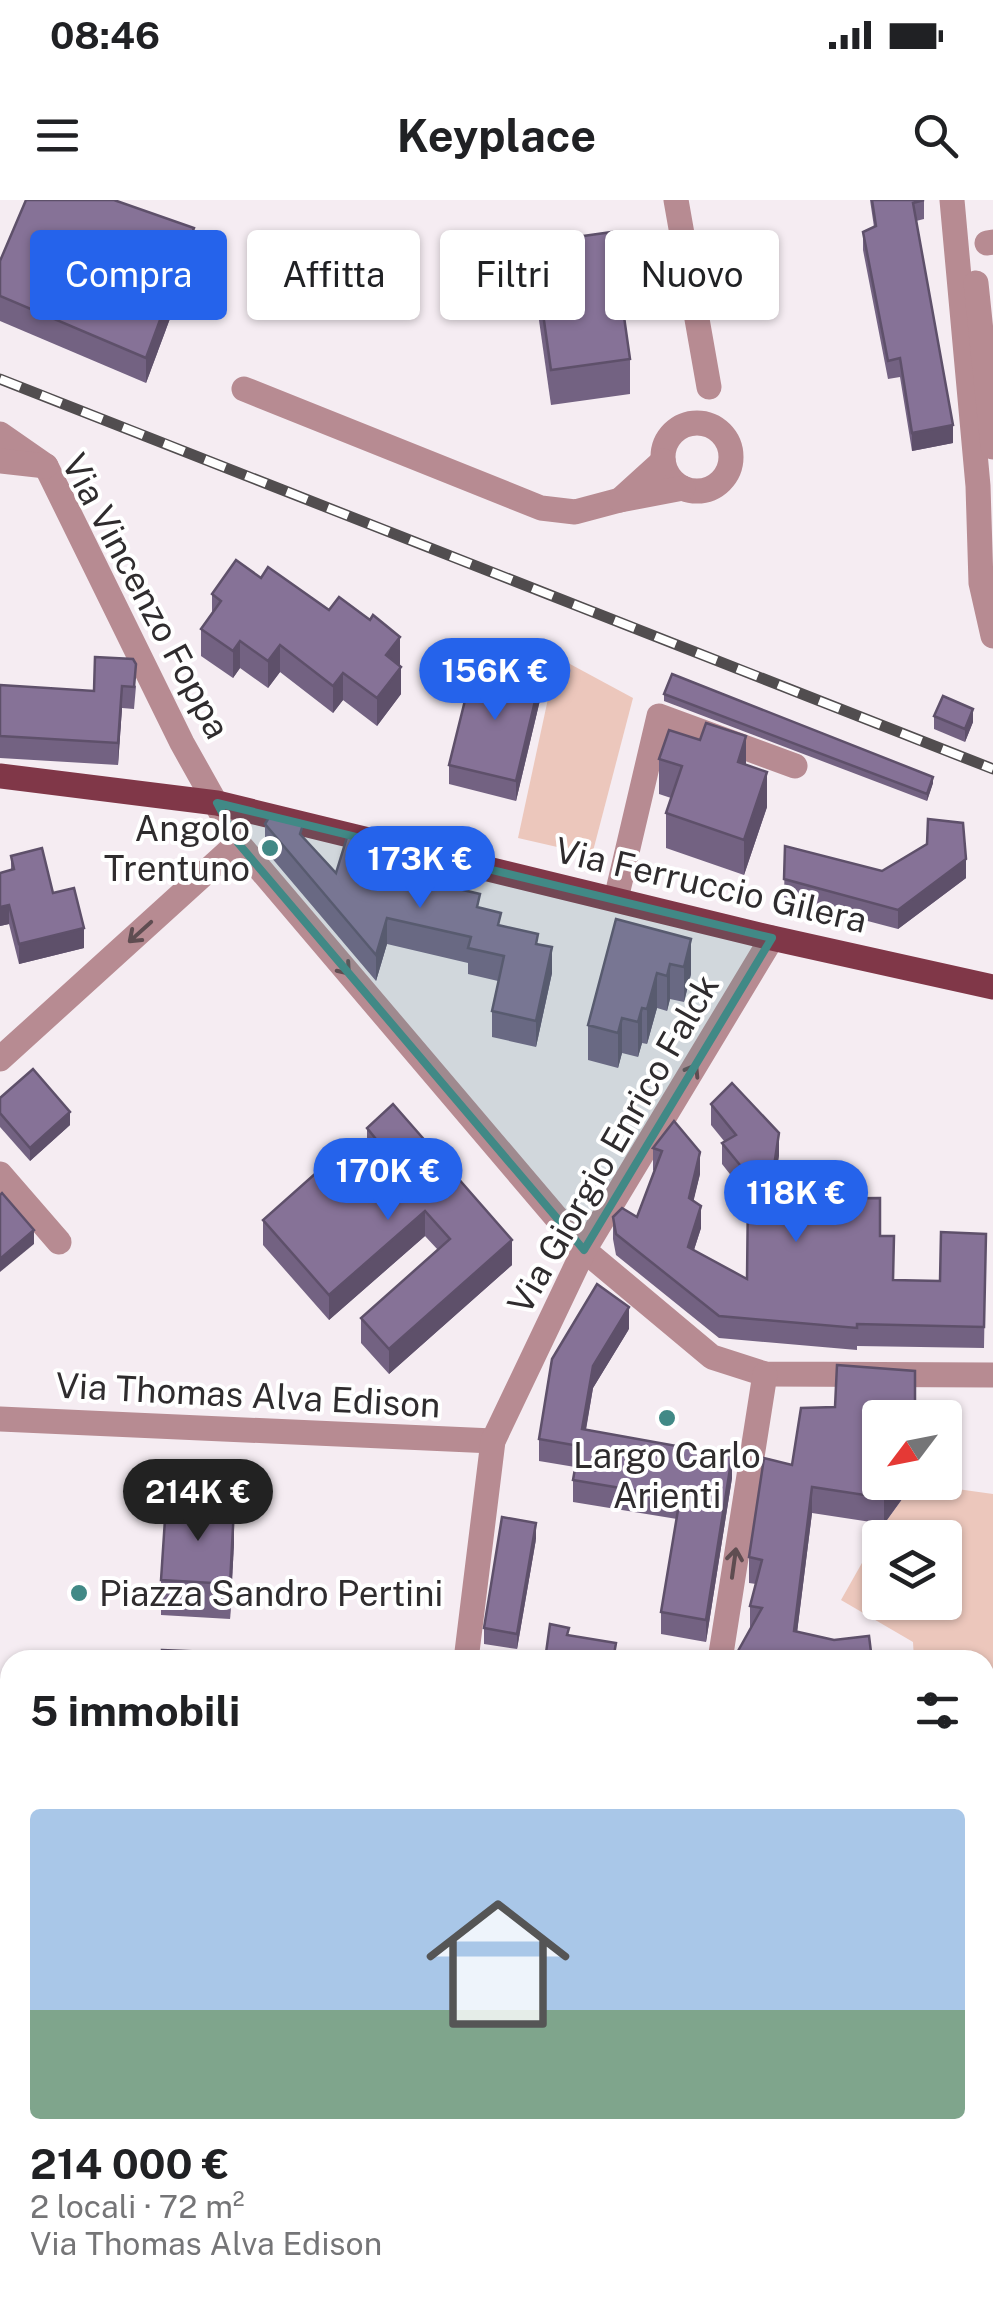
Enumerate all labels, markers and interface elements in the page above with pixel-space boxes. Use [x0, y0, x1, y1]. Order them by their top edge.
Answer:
text: 08:46 [50, 13, 160, 58]
icon: menu [30, 108, 85, 163]
icon: search [908, 108, 963, 163]
text: Keyplace [397, 109, 596, 162]
chip: Compra [30, 230, 227, 320]
chip: Affitta [247, 230, 420, 320]
chip: Filtri [440, 230, 585, 320]
chip: Nuovo [605, 230, 779, 320]
street label: Via Vincenzo Foppa [54, 447, 238, 745]
pin: 156K € [414, 638, 576, 723]
text: 156K € [441, 652, 549, 689]
place label: Angolo Trentuno [104, 808, 250, 889]
pin: 173K € [339, 826, 501, 911]
street label: Via Ferruccio Gilera [551, 829, 871, 941]
marker: Angolo Trentuno [259, 837, 281, 859]
text: 173K € [367, 840, 473, 877]
one-way arrow [128, 920, 153, 943]
one-way arrow [329, 949, 351, 975]
street label: Via Giorgio Enrico Falck [499, 967, 727, 1321]
one-way arrow [679, 1063, 699, 1092]
pin: 170K € [307, 1138, 469, 1223]
text: 170K € [335, 1152, 441, 1189]
pin: 118K € [715, 1160, 877, 1245]
text: 118K € [746, 1174, 846, 1211]
street label: Via Thomas Alva Edison [55, 1364, 441, 1426]
north arrow [862, 1400, 962, 1500]
map controls [862, 1400, 962, 1620]
marker: Largo Carlo Arienti [656, 1407, 678, 1429]
place label: Largo Carlo Arienti [573, 1435, 761, 1516]
pin: 214K € [117, 1459, 279, 1544]
text: 214K € [145, 1473, 251, 1510]
button: layers [862, 1520, 962, 1620]
one-way arrow [725, 1548, 743, 1580]
place label: Piazza Sandro Pertini [99, 1573, 443, 1614]
marker: Piazza Sandro Pertini [68, 1582, 90, 1604]
icon: filters [910, 1683, 965, 1738]
text: 5 immobili [30, 1686, 240, 1735]
icon: home [408, 1874, 588, 2054]
text: 214 000 € [30, 2139, 229, 2188]
text: 2 locali · 72 m² [30, 2188, 245, 2225]
text: Via Thomas Alva Edison [30, 2225, 382, 2262]

